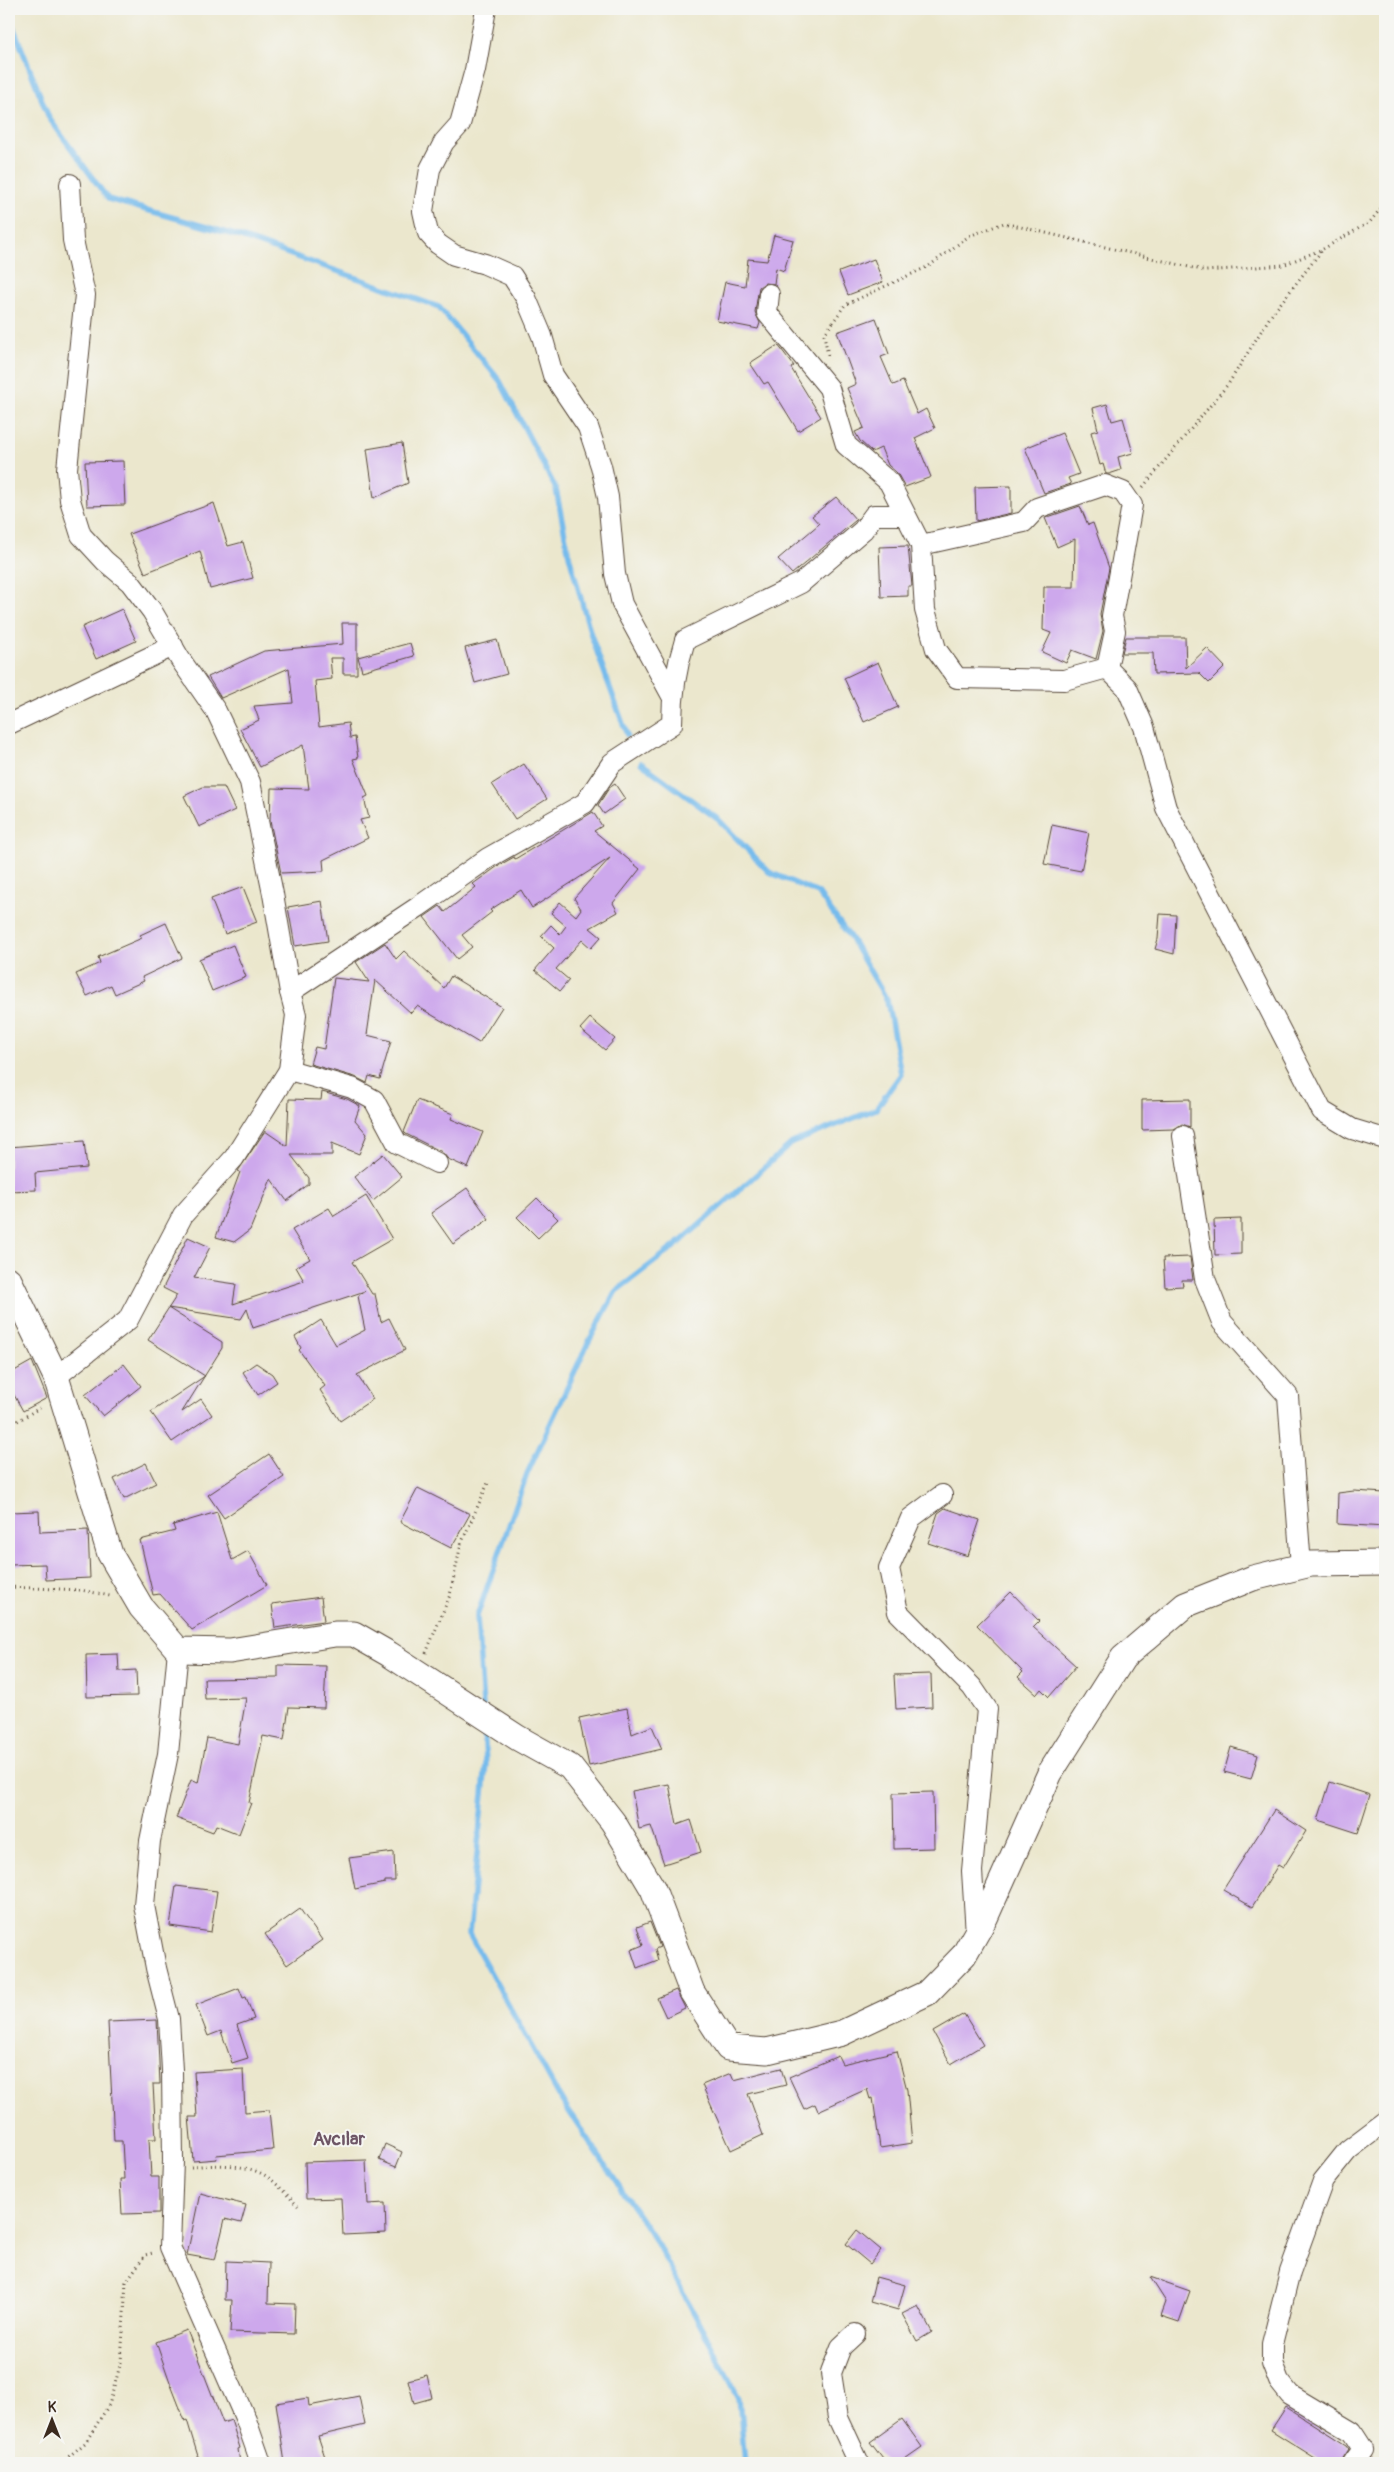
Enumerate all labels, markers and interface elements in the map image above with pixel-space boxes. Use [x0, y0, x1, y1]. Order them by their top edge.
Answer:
district label: Avcılar [313, 2128, 365, 2151]
north arrow [28, 2394, 78, 2444]
text: K [48, 2399, 57, 2416]

